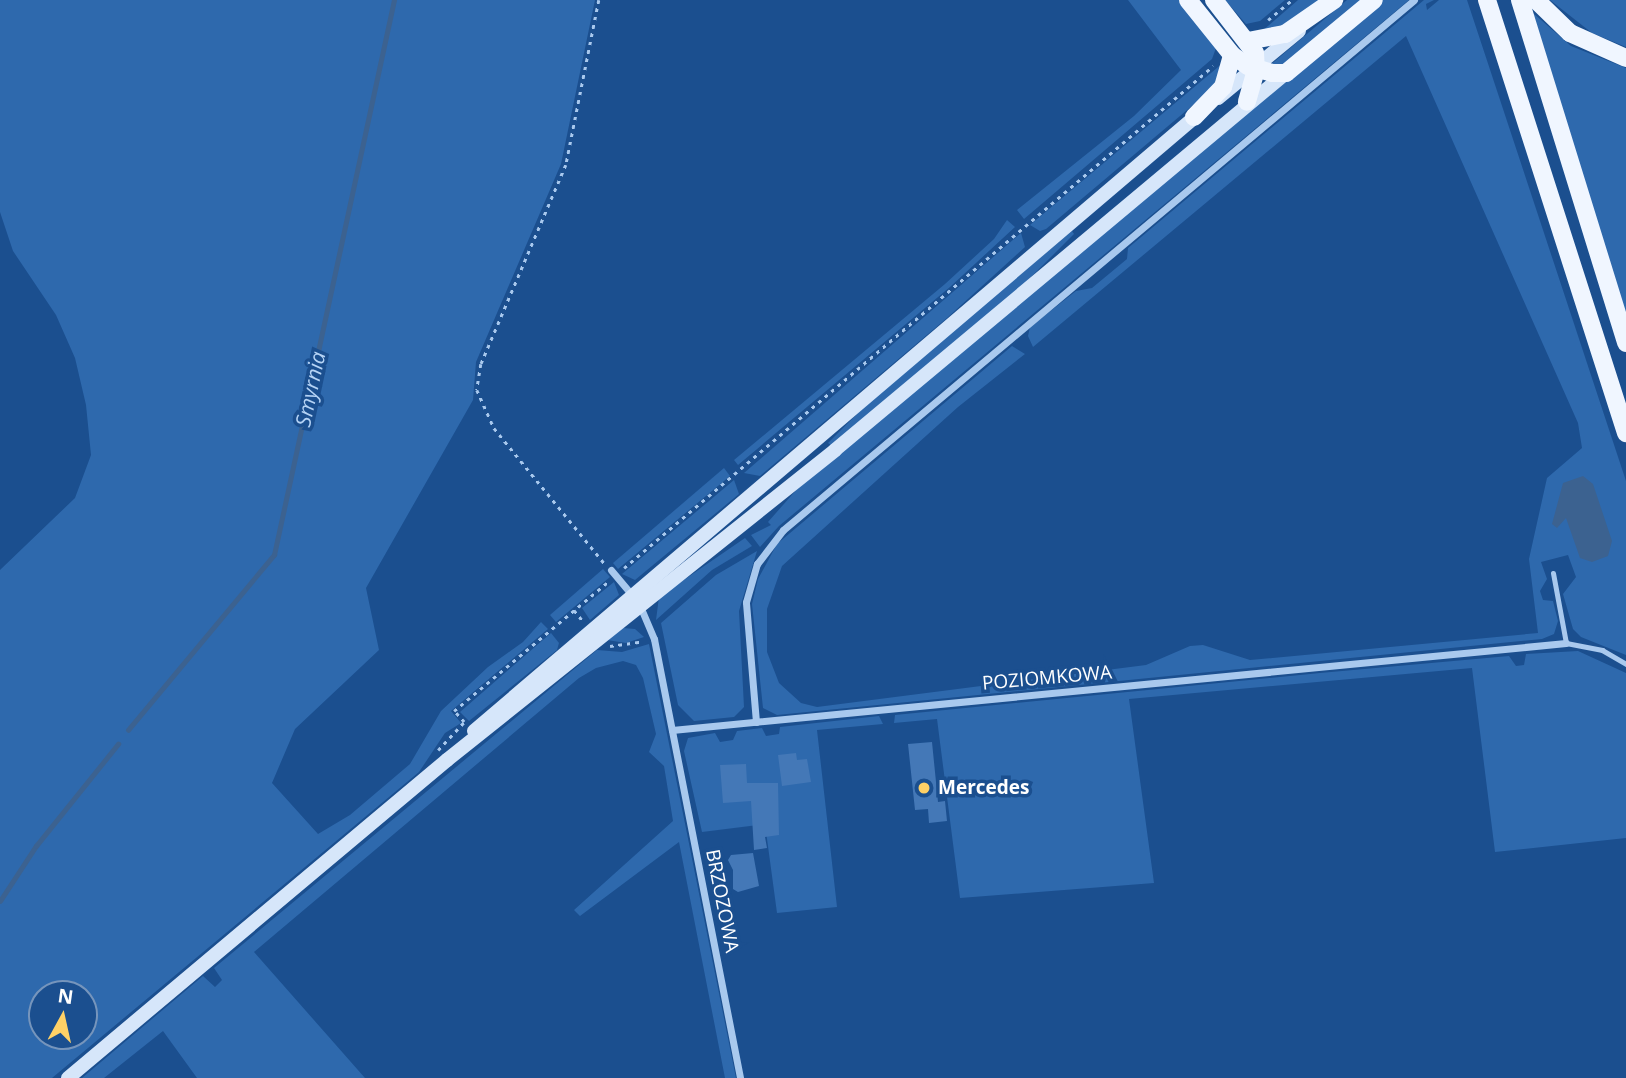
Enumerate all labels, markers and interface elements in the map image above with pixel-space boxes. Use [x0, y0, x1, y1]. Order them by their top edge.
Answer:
water label: Smyrnia [290, 349, 330, 429]
street label: POZIOMKOWA [981, 661, 1113, 695]
place label: Mercedes [938, 777, 1029, 799]
marker: Mercedes [916, 780, 932, 796]
street label: BRZOZOWA [701, 847, 743, 955]
north arrow [28, 980, 98, 1050]
text: N [56, 982, 75, 1010]

